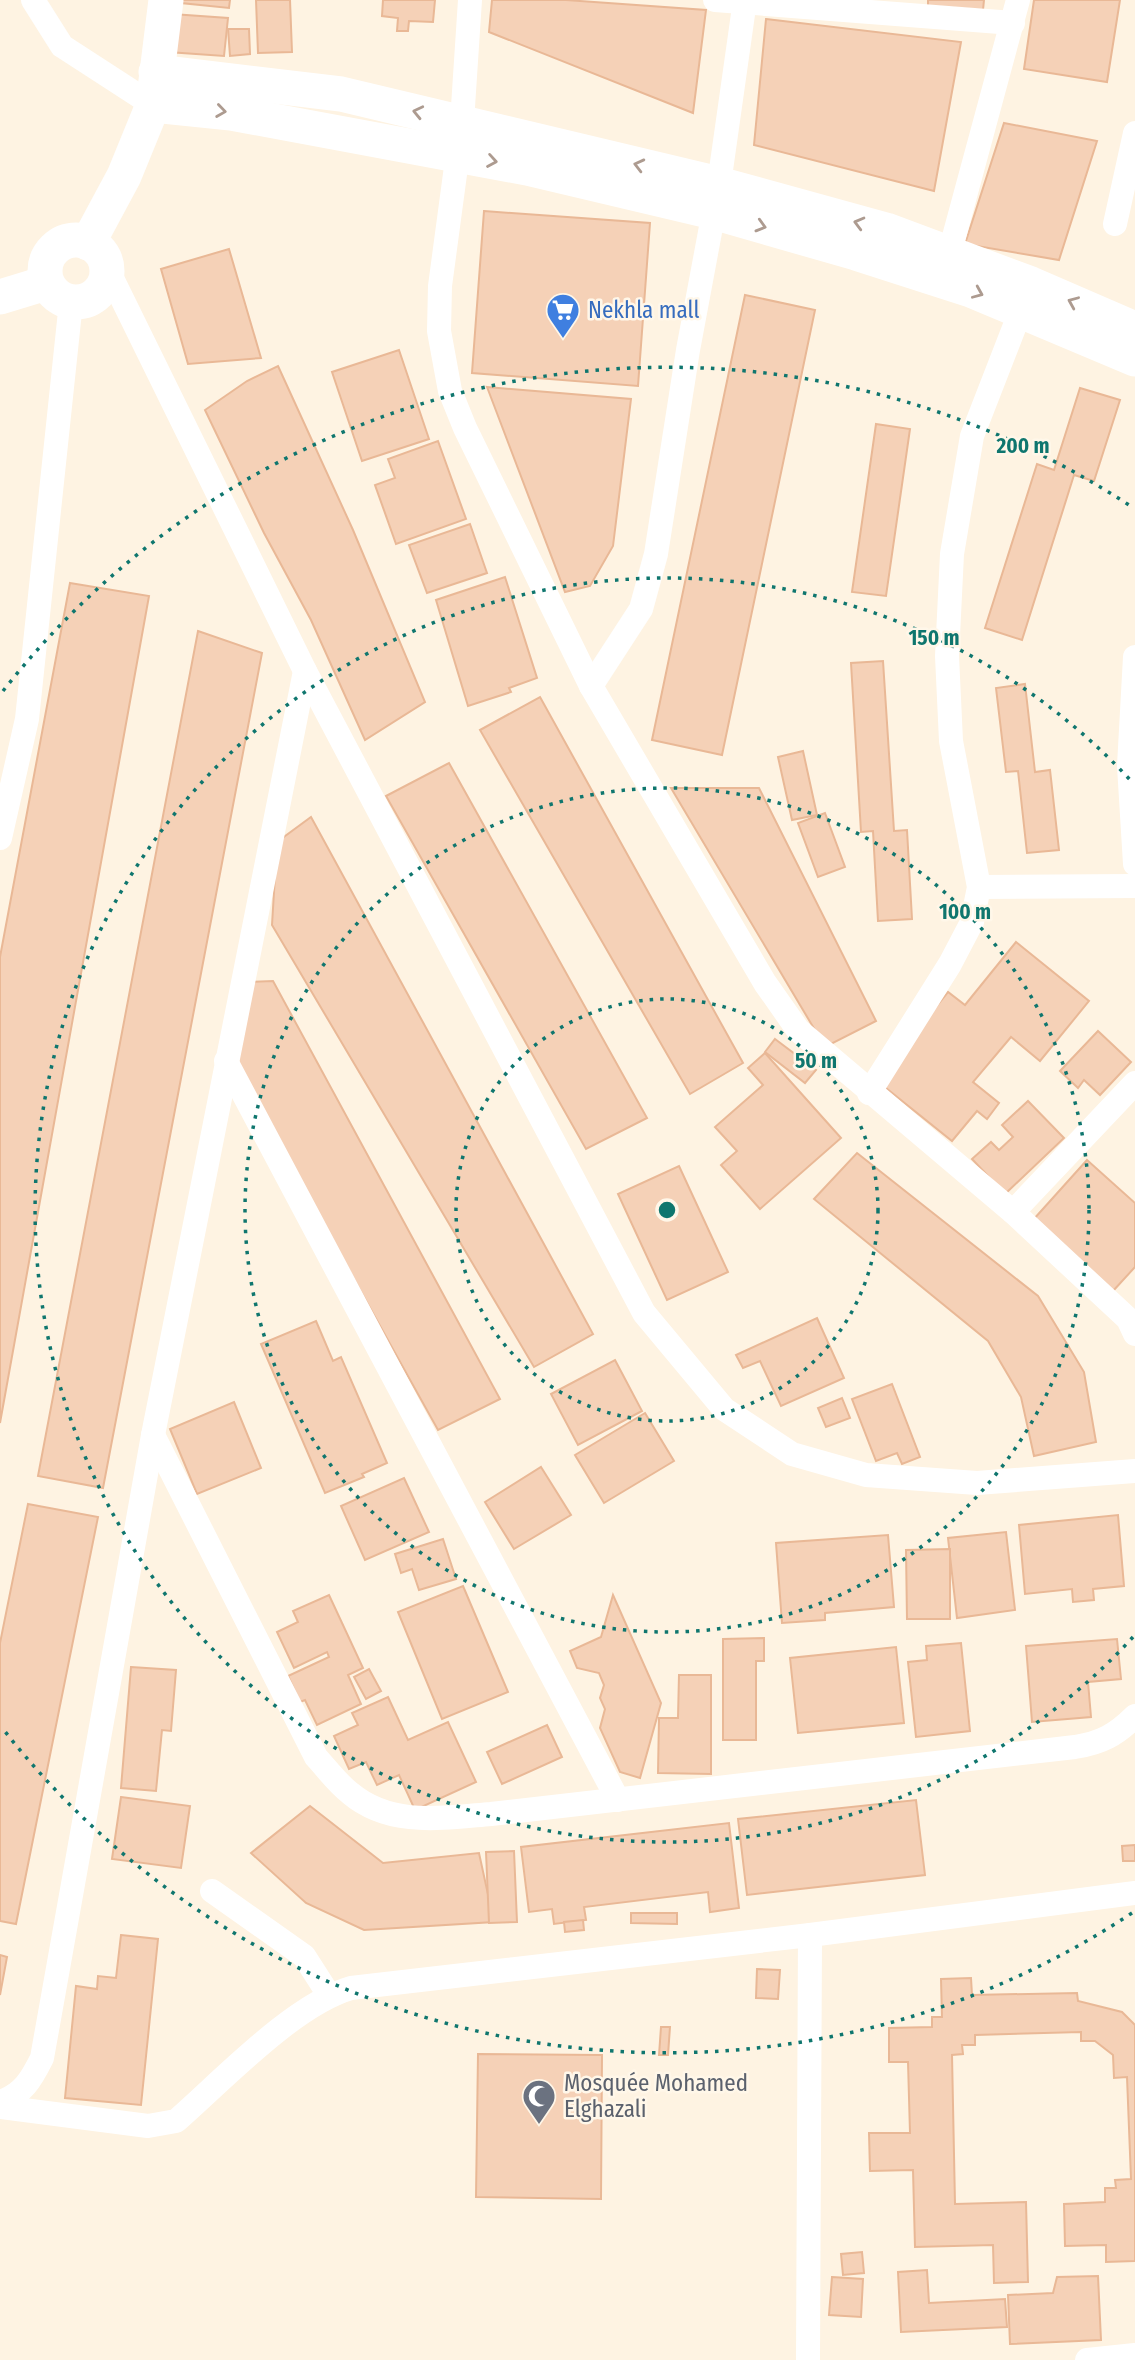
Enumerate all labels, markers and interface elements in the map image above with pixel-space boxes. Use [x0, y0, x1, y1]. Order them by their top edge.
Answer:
one-way arrow [215, 103, 226, 118]
one-way arrow [412, 106, 424, 120]
one-way arrow [486, 153, 498, 168]
one-way arrow [633, 159, 645, 173]
one-way arrow [854, 216, 866, 231]
one-way arrow [755, 217, 767, 232]
one-way arrow [972, 285, 984, 299]
supermarket icon: Nekhla mall [544, 291, 582, 340]
place label: Nekhla mall [588, 296, 700, 324]
one-way arrow [1067, 296, 1079, 310]
text: 200 m [995, 433, 1050, 459]
text: 150 m [908, 625, 960, 651]
text: 100 m [939, 899, 991, 925]
text: 50 m [795, 1048, 837, 1074]
centre of rings [655, 1198, 679, 1222]
place label: Mosquée Mohamed Elghazali [564, 2069, 748, 2123]
mosque icon: Mosquée Mohamed Elghazali [520, 2077, 558, 2126]

